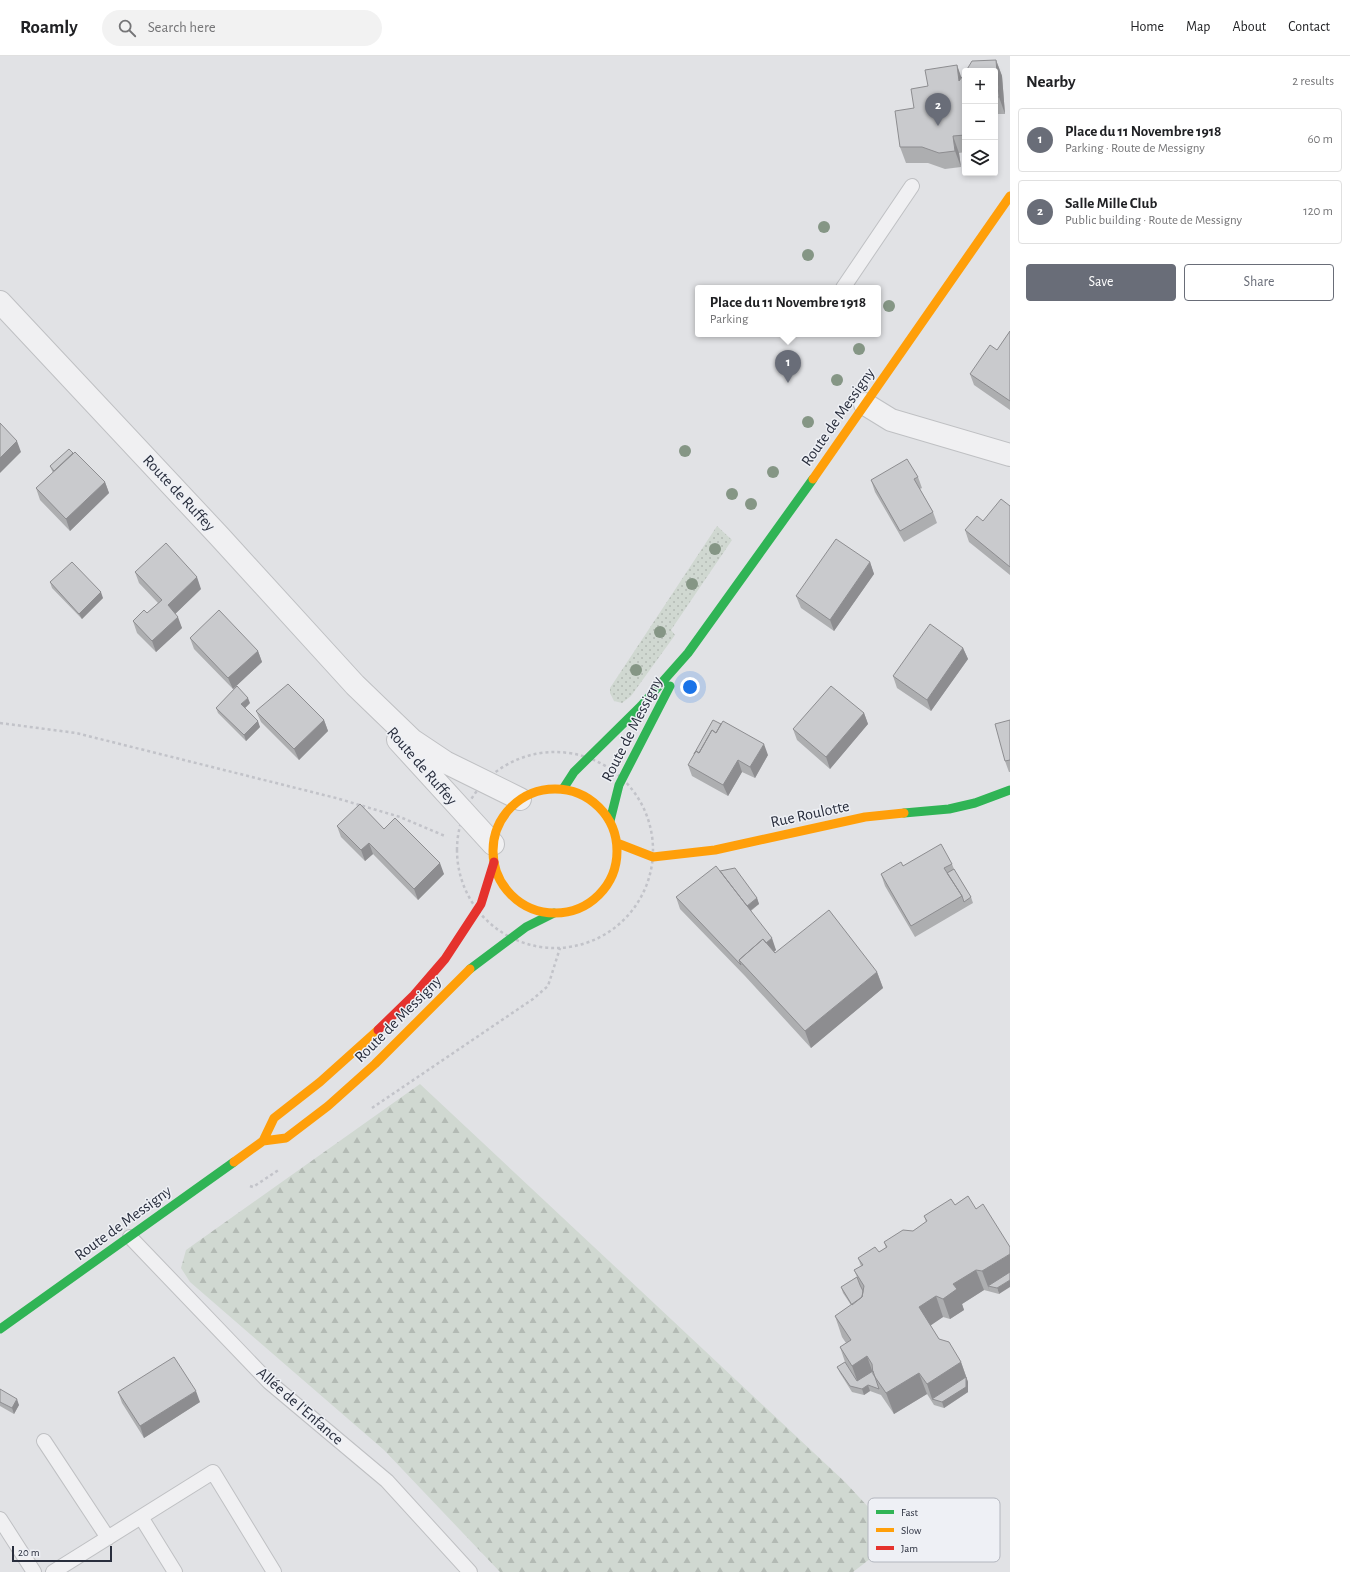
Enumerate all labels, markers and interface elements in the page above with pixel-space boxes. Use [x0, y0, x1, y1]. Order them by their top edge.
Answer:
search box [102, 10, 382, 46]
icon: search [116, 17, 138, 39]
text: Roamly [20, 18, 78, 37]
text: Search here [148, 20, 216, 35]
text: Home [1130, 20, 1164, 34]
text: Map [1186, 20, 1210, 34]
text: About [1232, 20, 1266, 34]
text: Contact [1288, 20, 1330, 34]
map controls [962, 68, 998, 176]
button: + [962, 68, 998, 104]
text: Nearby [1026, 73, 1076, 90]
text: 2 results [1292, 75, 1334, 88]
pin: 2 [925, 93, 951, 126]
button: − [962, 104, 998, 140]
text: Place du 11 Novembre 1918 [1065, 124, 1221, 139]
text: 1 [1038, 133, 1042, 146]
text: 60 m [1307, 133, 1333, 146]
button: layers [962, 140, 998, 176]
text: Parking · Route de Messigny [1065, 142, 1205, 155]
text: Salle Mille Club [1065, 196, 1157, 211]
text: 2 [1037, 205, 1043, 218]
text: 120 m [1303, 205, 1333, 218]
text: Public building · Route de Messigny [1065, 214, 1242, 227]
button: Save [1026, 264, 1176, 301]
button: Share [1184, 264, 1334, 301]
popup [695, 285, 881, 337]
text: Place du 11 Novembre 1918 [710, 295, 866, 310]
text: Parking [710, 313, 748, 326]
pin: 1 [775, 350, 801, 383]
street label: Route de Messigny [798, 365, 879, 469]
street label: Route de Ruffey [139, 452, 218, 535]
street label: Route de Messigny [599, 674, 666, 785]
your location [680, 677, 700, 697]
street label: Route de Ruffey [383, 724, 460, 809]
street label: Rue Roulotte [769, 798, 851, 830]
street label: Route de Messigny [352, 972, 445, 1066]
street label: Route de Messigny [72, 1182, 175, 1264]
street label: Allée de l'Enfance [254, 1364, 346, 1448]
legend [868, 1498, 1000, 1562]
text: Fast [901, 1507, 919, 1518]
text: Slow [901, 1525, 922, 1536]
text: Jam [901, 1543, 918, 1554]
scale bar [12, 1544, 112, 1563]
text: 20 m [18, 1547, 39, 1558]

